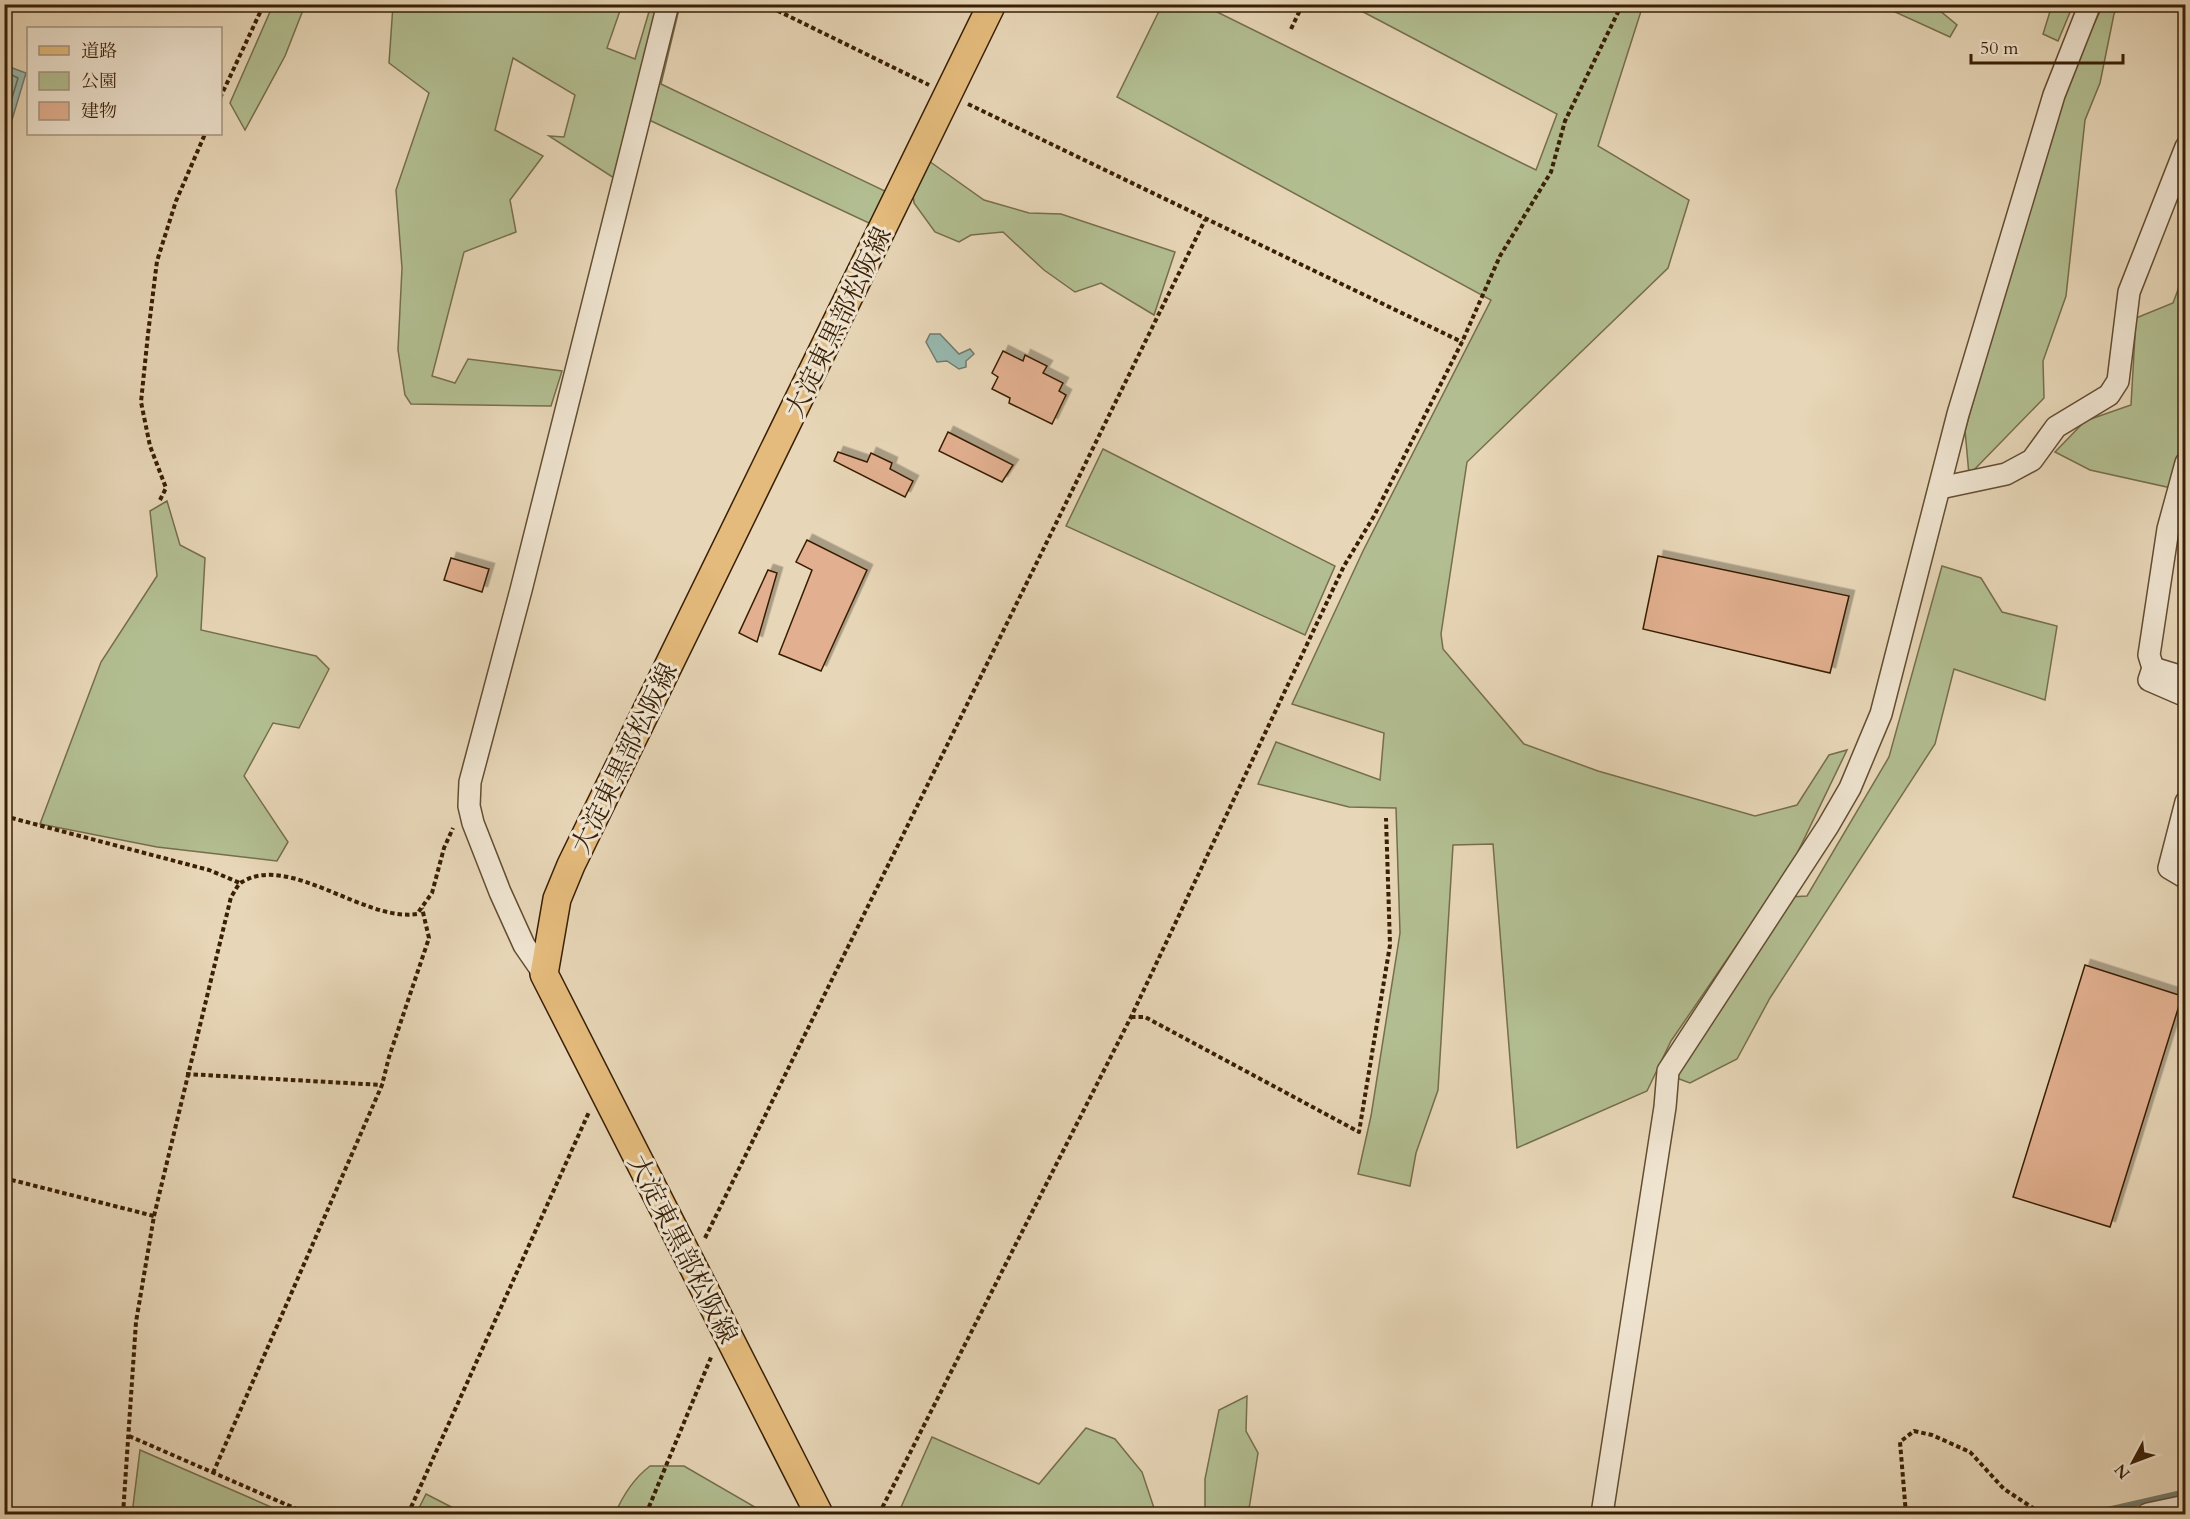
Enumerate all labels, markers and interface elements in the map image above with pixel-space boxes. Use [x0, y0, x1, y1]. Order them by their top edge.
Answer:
legend [27, 27, 222, 135]
scale bar [1971, 27, 2122, 65]
text: 50 m [1980, 36, 2019, 61]
text: 道路 [81, 39, 117, 64]
text: 公園 [81, 69, 117, 94]
text: 建物 [81, 99, 117, 124]
street label: 大淀東黒部松阪線 [777, 221, 900, 423]
street label: 大淀東黒部松阪線 [563, 657, 686, 859]
street label: 大淀東黒部松阪線 [620, 1149, 745, 1350]
north arrow [2103, 1432, 2163, 1492]
text: N [2110, 1459, 2135, 1484]

